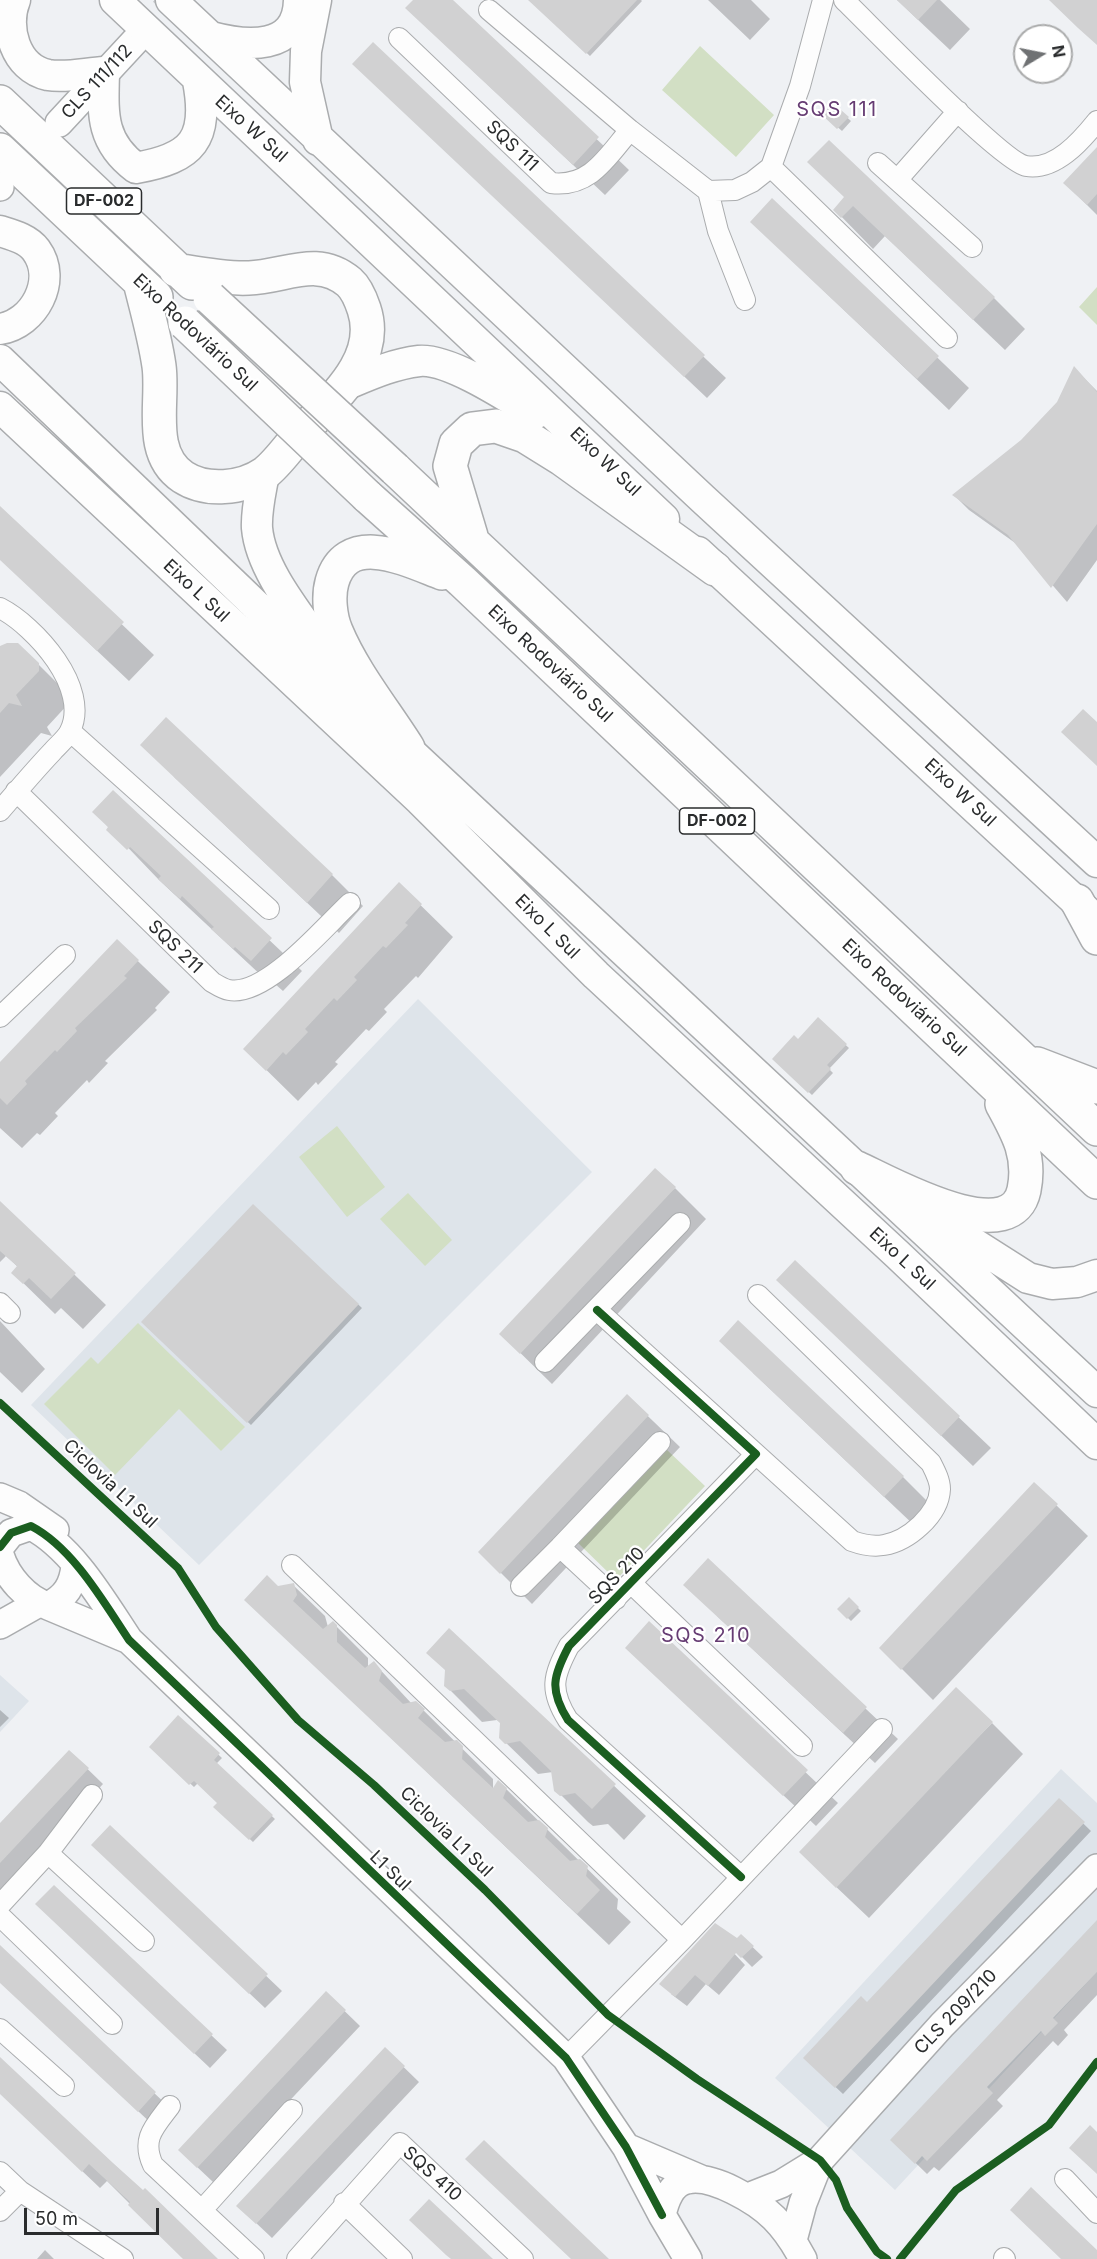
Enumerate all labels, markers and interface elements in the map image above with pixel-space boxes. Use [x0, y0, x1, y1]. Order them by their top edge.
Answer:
north arrow [1013, 24, 1073, 84]
street label: CLS 111/112 [57, 40, 137, 124]
text: N [1048, 43, 1070, 59]
street label: Eixo W Sul [210, 91, 292, 167]
district label: SQS 111 [796, 98, 878, 122]
street label: SQS 111 [482, 116, 542, 176]
road number: DF-002 [66, 188, 142, 214]
street label: Eixo Rodoviário Sul [128, 270, 262, 396]
street label: Eixo W Sul [565, 423, 645, 501]
street label: Eixo L Sul [159, 555, 233, 627]
street label: Eixo Rodoviário Sul [483, 601, 617, 727]
street label: Eixo W Sul [920, 754, 1000, 832]
road number: DF-002 [680, 808, 754, 834]
street label: Eixo L Sul [510, 890, 584, 964]
street label: SQS 211 [143, 916, 207, 978]
street label: Eixo Rodoviário Sul [837, 935, 971, 1061]
street label: Eixo L Sul [865, 1223, 939, 1295]
street label: Ciclovia L1 Sul [59, 1435, 161, 1533]
street label: SQS 210 [584, 1543, 650, 1609]
district label: SQS 210 [661, 1624, 751, 1648]
street label: Ciclovia L1 Sul [395, 1782, 497, 1882]
street label: L1 Sul [365, 1846, 415, 1896]
street label: CLS 209/210 [910, 1965, 1002, 2059]
street label: SQS 410 [398, 2142, 466, 2206]
scale bar [27, 2196, 162, 2234]
text: 50 m [35, 2208, 78, 2229]

